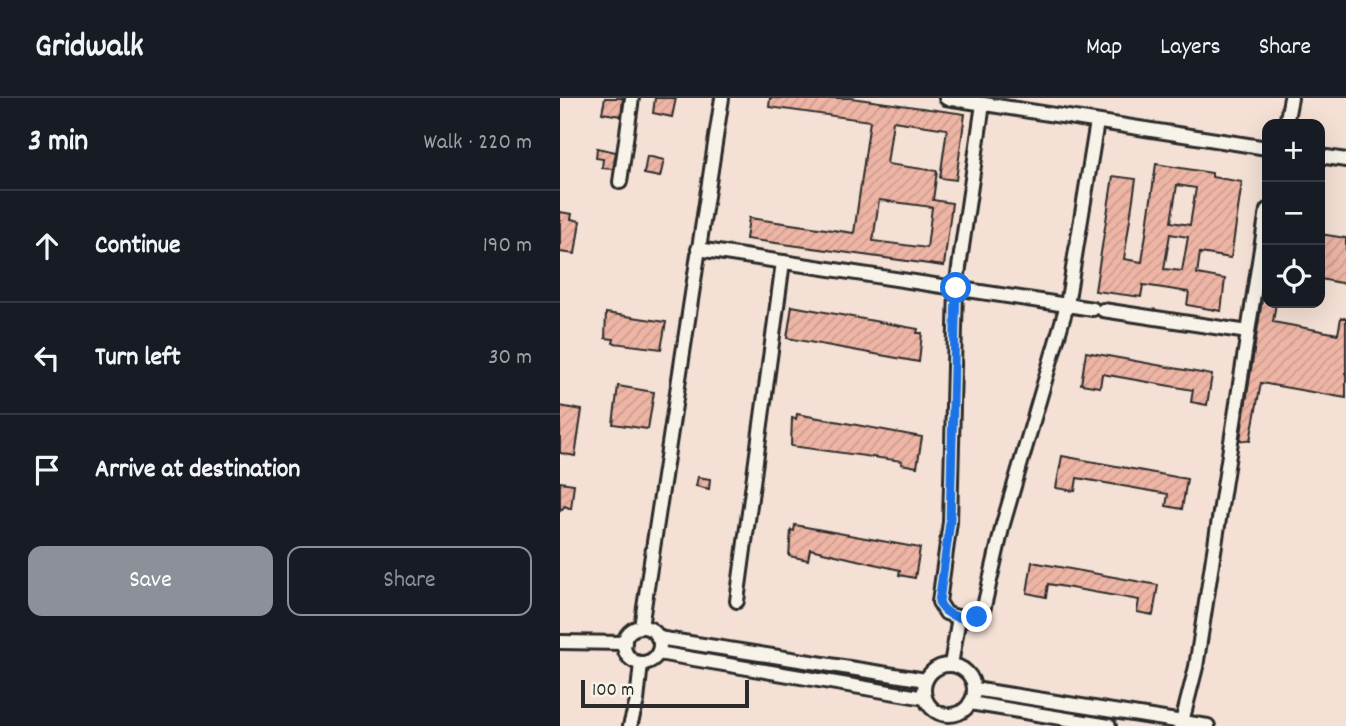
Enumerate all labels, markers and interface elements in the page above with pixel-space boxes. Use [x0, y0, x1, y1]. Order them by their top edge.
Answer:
text: Gridwalk [35, 25, 144, 72]
text: Map [1086, 31, 1122, 65]
text: Layers [1160, 31, 1221, 65]
text: Share [1259, 31, 1311, 65]
map controls [1262, 119, 1325, 308]
button: + [1262, 119, 1325, 182]
text: 3 min [28, 122, 88, 165]
text: Walk · 220 m [424, 127, 532, 160]
button: − [1262, 182, 1325, 245]
icon: ahead [28, 227, 66, 265]
text: Continue [95, 228, 180, 265]
text: 190 m [483, 230, 532, 263]
button: locate [1262, 245, 1325, 308]
route start [940, 272, 971, 303]
icon: left [28, 339, 66, 377]
text: Turn left [95, 340, 181, 377]
text: 30 m [488, 342, 532, 375]
icon: arrive [28, 451, 66, 489]
text: Arrive at destination [95, 452, 300, 489]
button: Save [28, 546, 273, 616]
button: Share [287, 546, 532, 616]
route end [961, 601, 992, 632]
scale bar [581, 677, 749, 709]
text: 100 m [592, 678, 634, 705]

